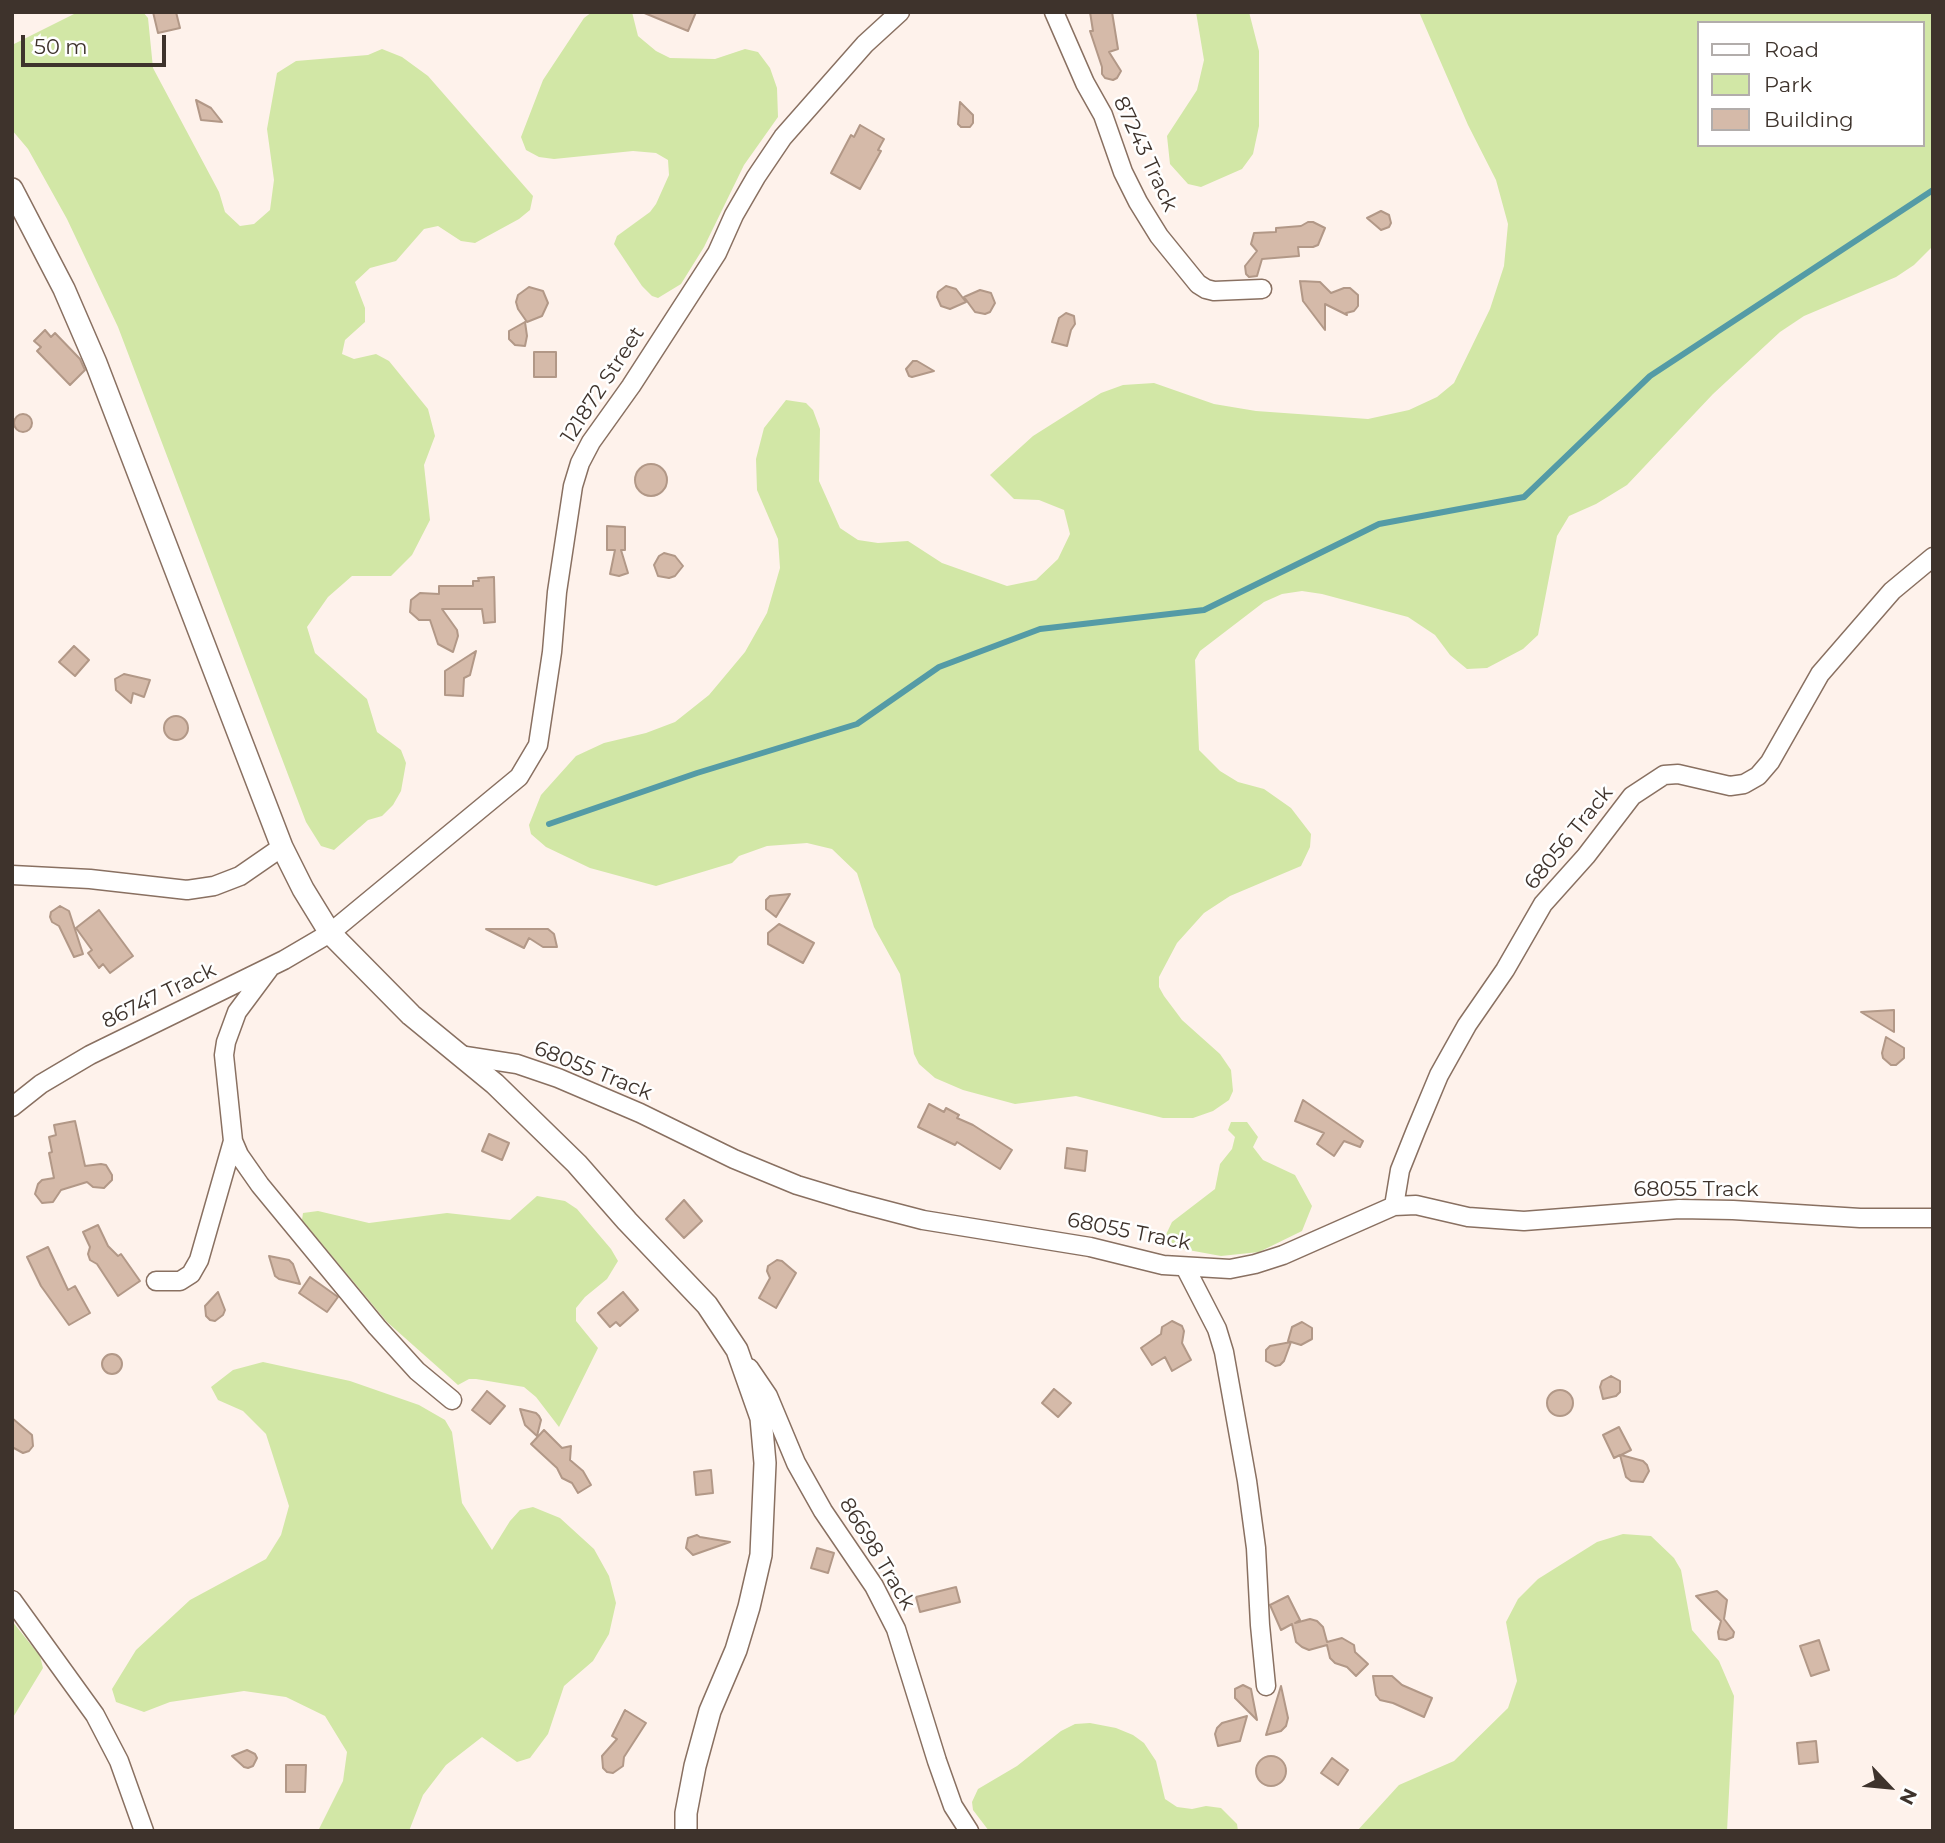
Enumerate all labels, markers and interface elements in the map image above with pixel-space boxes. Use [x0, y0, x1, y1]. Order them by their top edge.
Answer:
scale bar [24, 21, 170, 65]
legend [1696, 21, 1924, 147]
text: 50 m [34, 34, 88, 59]
text: Road [1764, 37, 1819, 62]
text: Park [1764, 72, 1812, 97]
street label: 87243 Track [1107, 92, 1183, 216]
text: Building [1764, 107, 1854, 132]
street label: 121872 Street [556, 322, 650, 448]
street label: 68056 Track [1519, 781, 1619, 895]
street label: 86747 Track [98, 958, 220, 1034]
street label: 68055 Track [530, 1036, 656, 1106]
street label: 68055 Track [1633, 1177, 1759, 1203]
street label: 68055 Track [1065, 1208, 1193, 1256]
street label: 86698 Track [834, 1493, 920, 1615]
north arrow [1854, 1752, 1924, 1822]
text: N [1895, 1784, 1922, 1808]

